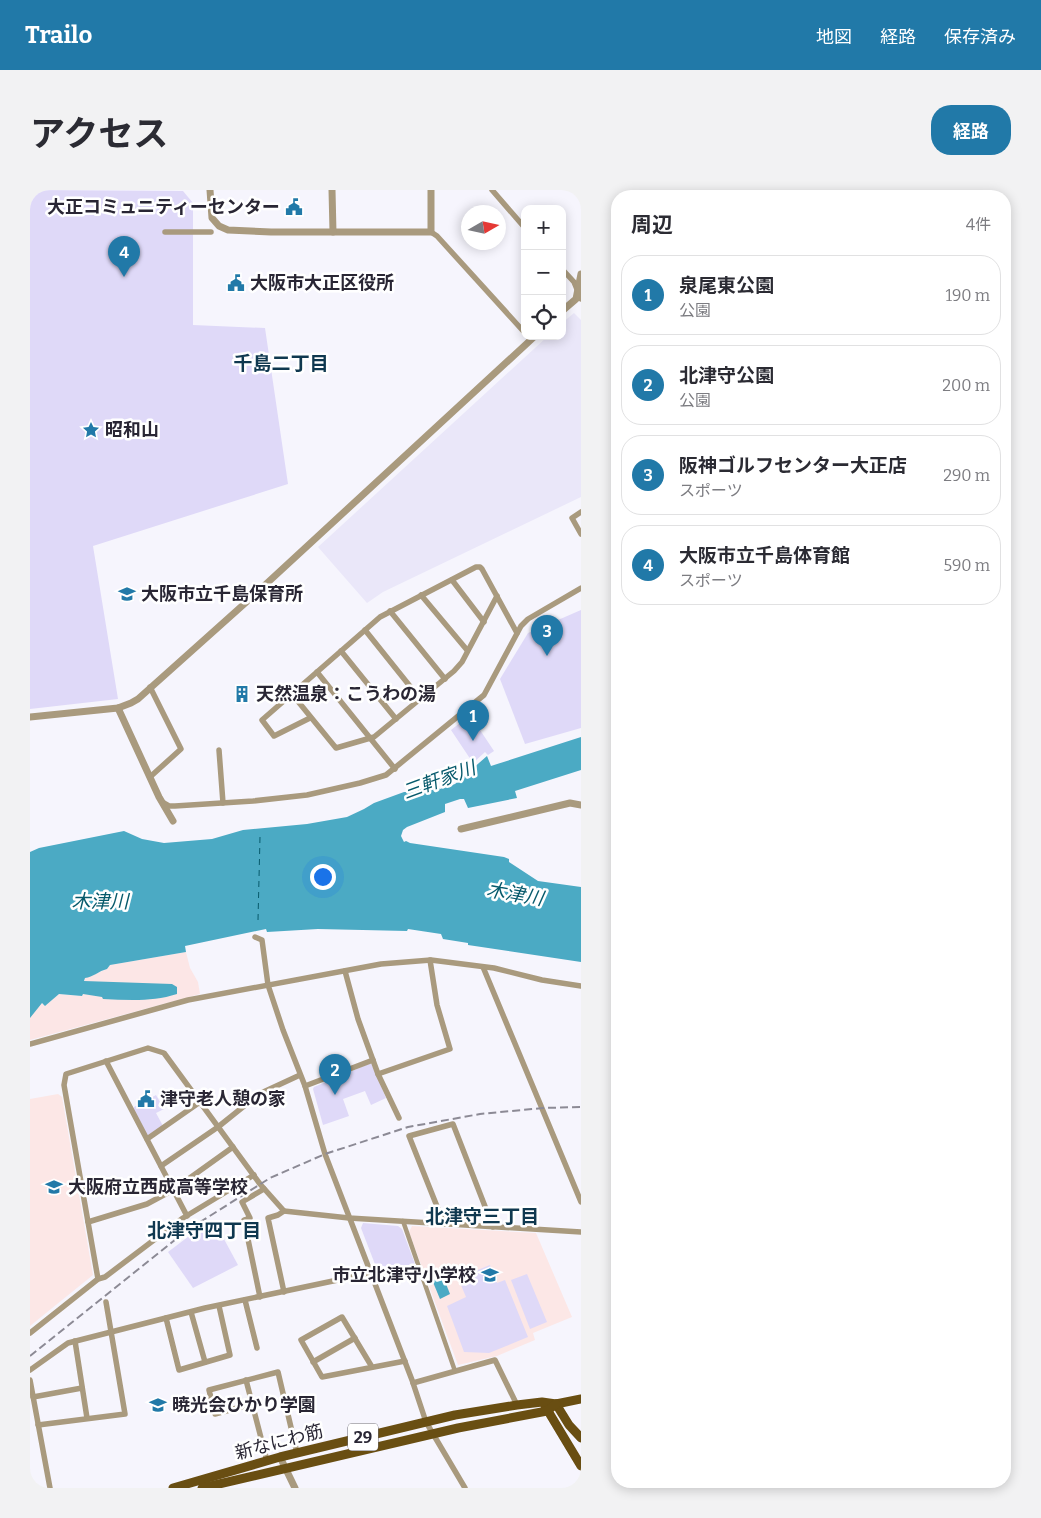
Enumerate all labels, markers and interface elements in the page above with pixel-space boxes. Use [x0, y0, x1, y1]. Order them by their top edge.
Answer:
text: Trailo [25, 21, 92, 49]
text: 地図 [816, 26, 852, 48]
text: 経路 [880, 26, 916, 48]
text: 保存済み [944, 26, 1016, 48]
button: 経路 [931, 105, 1011, 155]
text: アクセス [30, 113, 168, 155]
place label: 大正コミュニティーセンター [47, 196, 280, 218]
public building icon: 大正コミュニティーセンター [284, 197, 304, 217]
north arrow [461, 205, 506, 250]
map controls [521, 205, 566, 340]
button: + [521, 205, 566, 250]
text: 周辺 [631, 212, 673, 238]
text: 4件 [966, 215, 991, 234]
pin: 4 [108, 236, 140, 277]
button: − [521, 250, 566, 295]
place label: 大阪市大正区役所 [250, 272, 394, 294]
public building icon: 大阪市大正区役所 [226, 273, 246, 293]
text: 泉尾東公園 [679, 274, 774, 297]
text: 1 [645, 286, 651, 305]
text: 190 m [945, 286, 990, 305]
button: locate [521, 295, 566, 340]
text: 公園 [679, 301, 711, 320]
district label: 千島二丁目 [233, 352, 329, 375]
text: 北津守公園 [679, 364, 774, 387]
text: 2 [643, 376, 653, 395]
text: 200 m [942, 376, 990, 395]
text: 公園 [679, 391, 711, 410]
place label: 昭和山 [105, 419, 159, 441]
place icon: 昭和山 [81, 420, 101, 440]
text: 阪神ゴルフセンター大正店 [679, 454, 907, 477]
text: 3 [643, 466, 653, 485]
text: 290 m [943, 466, 990, 485]
text: スポーツ [679, 481, 743, 500]
text: 大阪市立千島体育館 [679, 544, 850, 567]
text: 4 [643, 556, 653, 575]
text: 590 m [944, 556, 990, 575]
text: スポーツ [679, 571, 743, 590]
place label: 大阪市立千島保育所 [141, 583, 303, 605]
school or university icon: 大阪市立千島保育所 [117, 584, 137, 604]
pin: 3 [531, 615, 563, 656]
place label: 天然温泉：こうわの湯 [256, 683, 436, 705]
building icon: 天然温泉：こうわの湯 [232, 684, 252, 704]
pin: 1 [457, 700, 489, 741]
water label: 三軒家川 [399, 756, 481, 804]
your location [310, 864, 336, 890]
water label: 木津川 [485, 878, 547, 911]
water label: 木津川 [71, 890, 130, 913]
pin: 2 [319, 1054, 351, 1095]
place label: 津守老人憩の家 [160, 1088, 286, 1110]
public building icon: 津守老人憩の家 [136, 1089, 156, 1109]
place label: 大阪府立西成高等学校 [68, 1176, 248, 1198]
school or university icon: 大阪府立西成高等学校 [44, 1177, 64, 1197]
district label: 北津守三丁目 [425, 1205, 539, 1228]
district label: 北津守四丁目 [147, 1219, 261, 1242]
place label: 市立北津守小学校 [332, 1264, 476, 1286]
school or university icon: 市立北津守小学校 [480, 1265, 500, 1285]
place label: 暁光会ひかり学園 [172, 1394, 316, 1416]
school or university icon: 暁光会ひかり学園 [148, 1395, 168, 1415]
street label: 新なにわ筋 [233, 1420, 325, 1464]
road number: 29 [348, 1424, 378, 1450]

